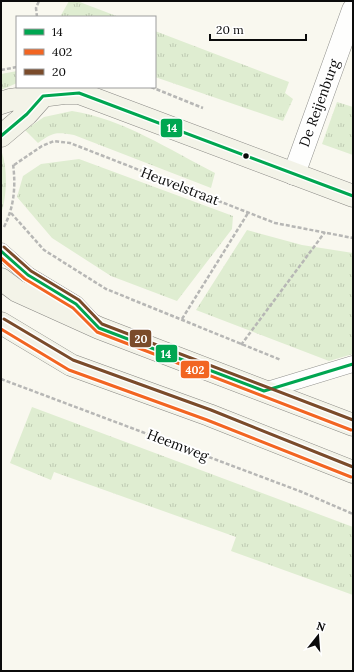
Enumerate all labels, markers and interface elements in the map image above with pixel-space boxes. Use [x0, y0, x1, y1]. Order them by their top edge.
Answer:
legend [16, 16, 156, 88]
scale bar [210, 16, 306, 42]
text: 20 m [216, 22, 244, 37]
text: 14 [52, 24, 63, 39]
text: 402 [52, 44, 72, 59]
street label: De Reijenburg [295, 57, 343, 149]
text: 20 [52, 64, 66, 79]
line badge: 14 [160, 118, 183, 138]
text: 14 [167, 121, 177, 135]
unlabelled marker [241, 151, 251, 161]
street label: Heuvelstraat [138, 163, 222, 209]
line badge: 20 [129, 329, 152, 348]
text: 20 [135, 332, 147, 346]
line badge: 14 [155, 344, 178, 363]
text: 14 [161, 347, 171, 361]
line badge: 402 [180, 360, 210, 379]
text: 402 [186, 363, 205, 377]
street label: Heemweg [145, 425, 212, 465]
north arrow [298, 616, 338, 656]
text: N [315, 618, 328, 635]

